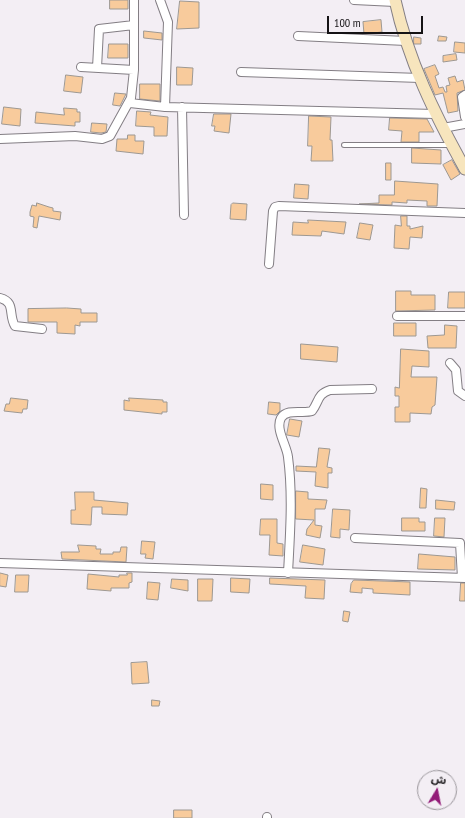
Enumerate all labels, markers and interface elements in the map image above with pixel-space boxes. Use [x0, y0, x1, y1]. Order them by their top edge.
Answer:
scale bar [329, 8, 425, 34]
text: 100 m [334, 15, 361, 30]
north arrow [417, 770, 457, 810]
text: ش [430, 771, 448, 787]

